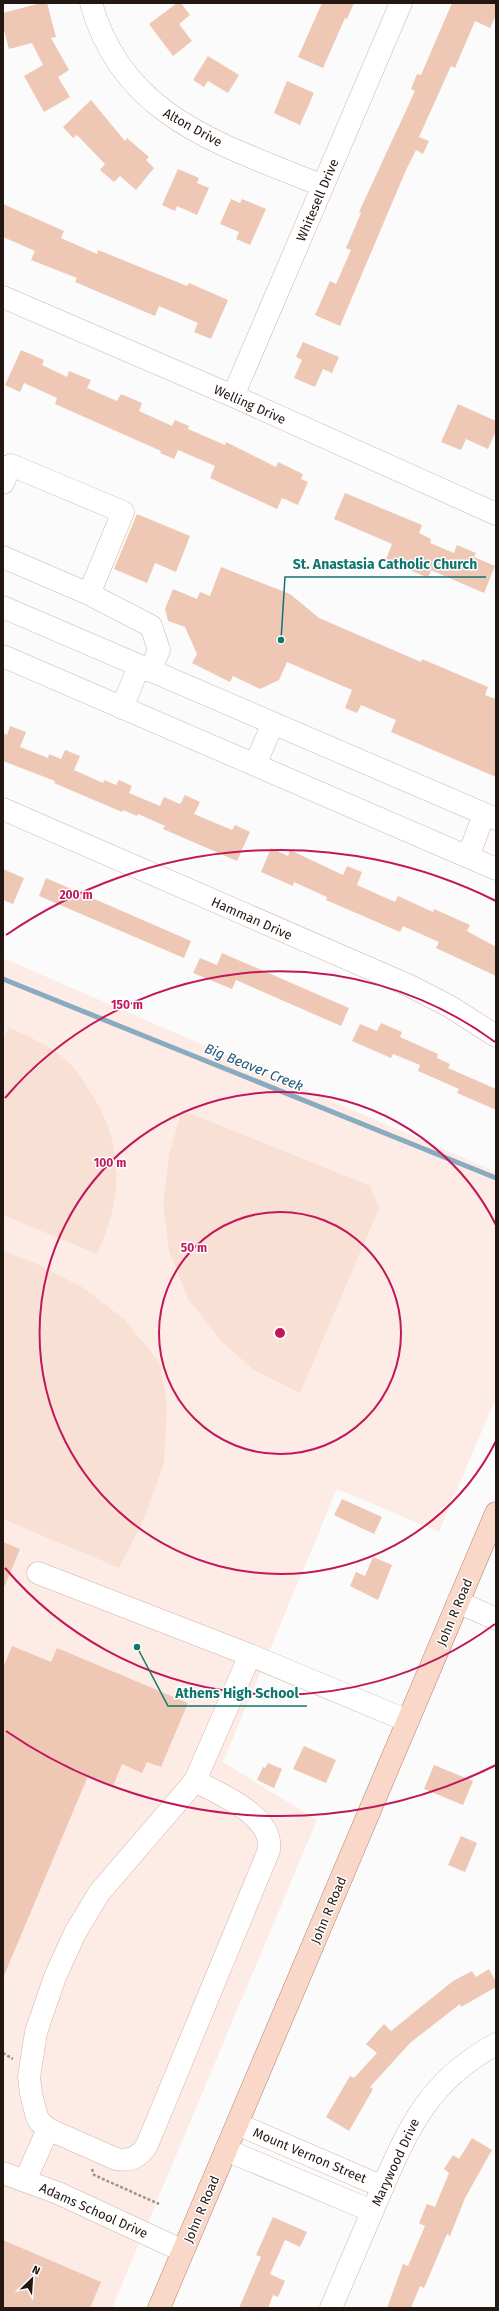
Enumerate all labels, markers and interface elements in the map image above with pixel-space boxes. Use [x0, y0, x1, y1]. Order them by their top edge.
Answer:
street label: Alton Drive [161, 105, 225, 150]
street label: Whitesell Drive [293, 157, 342, 244]
street label: Welling Drive [211, 382, 288, 427]
callout: St. Anastasia Catholic Church [285, 551, 486, 577]
text: St. Anastasia Catholic Church [293, 556, 477, 573]
text: 200 m [59, 888, 93, 902]
street label: Hamman Drive [209, 894, 295, 943]
text: 150 m [111, 998, 143, 1012]
water label: Big Beaver Creek [202, 1040, 306, 1095]
text: 100 m [94, 1156, 126, 1170]
text: 50 m [181, 1241, 207, 1255]
centre of rings [273, 1326, 287, 1340]
street label: John R Road [434, 1576, 475, 1648]
callout: Athens High School [168, 1680, 307, 1706]
text: Athens High School [174, 1685, 299, 1702]
street label: John R Road [308, 1874, 349, 1946]
street label: Marywood Drive [369, 2116, 422, 2208]
street label: Mount Vernon Street [251, 2125, 369, 2186]
street label: John R Road [181, 2173, 222, 2245]
street label: Adams School Drive [37, 2180, 150, 2241]
north arrow [12, 2259, 52, 2299]
text: N [30, 2263, 42, 2278]

